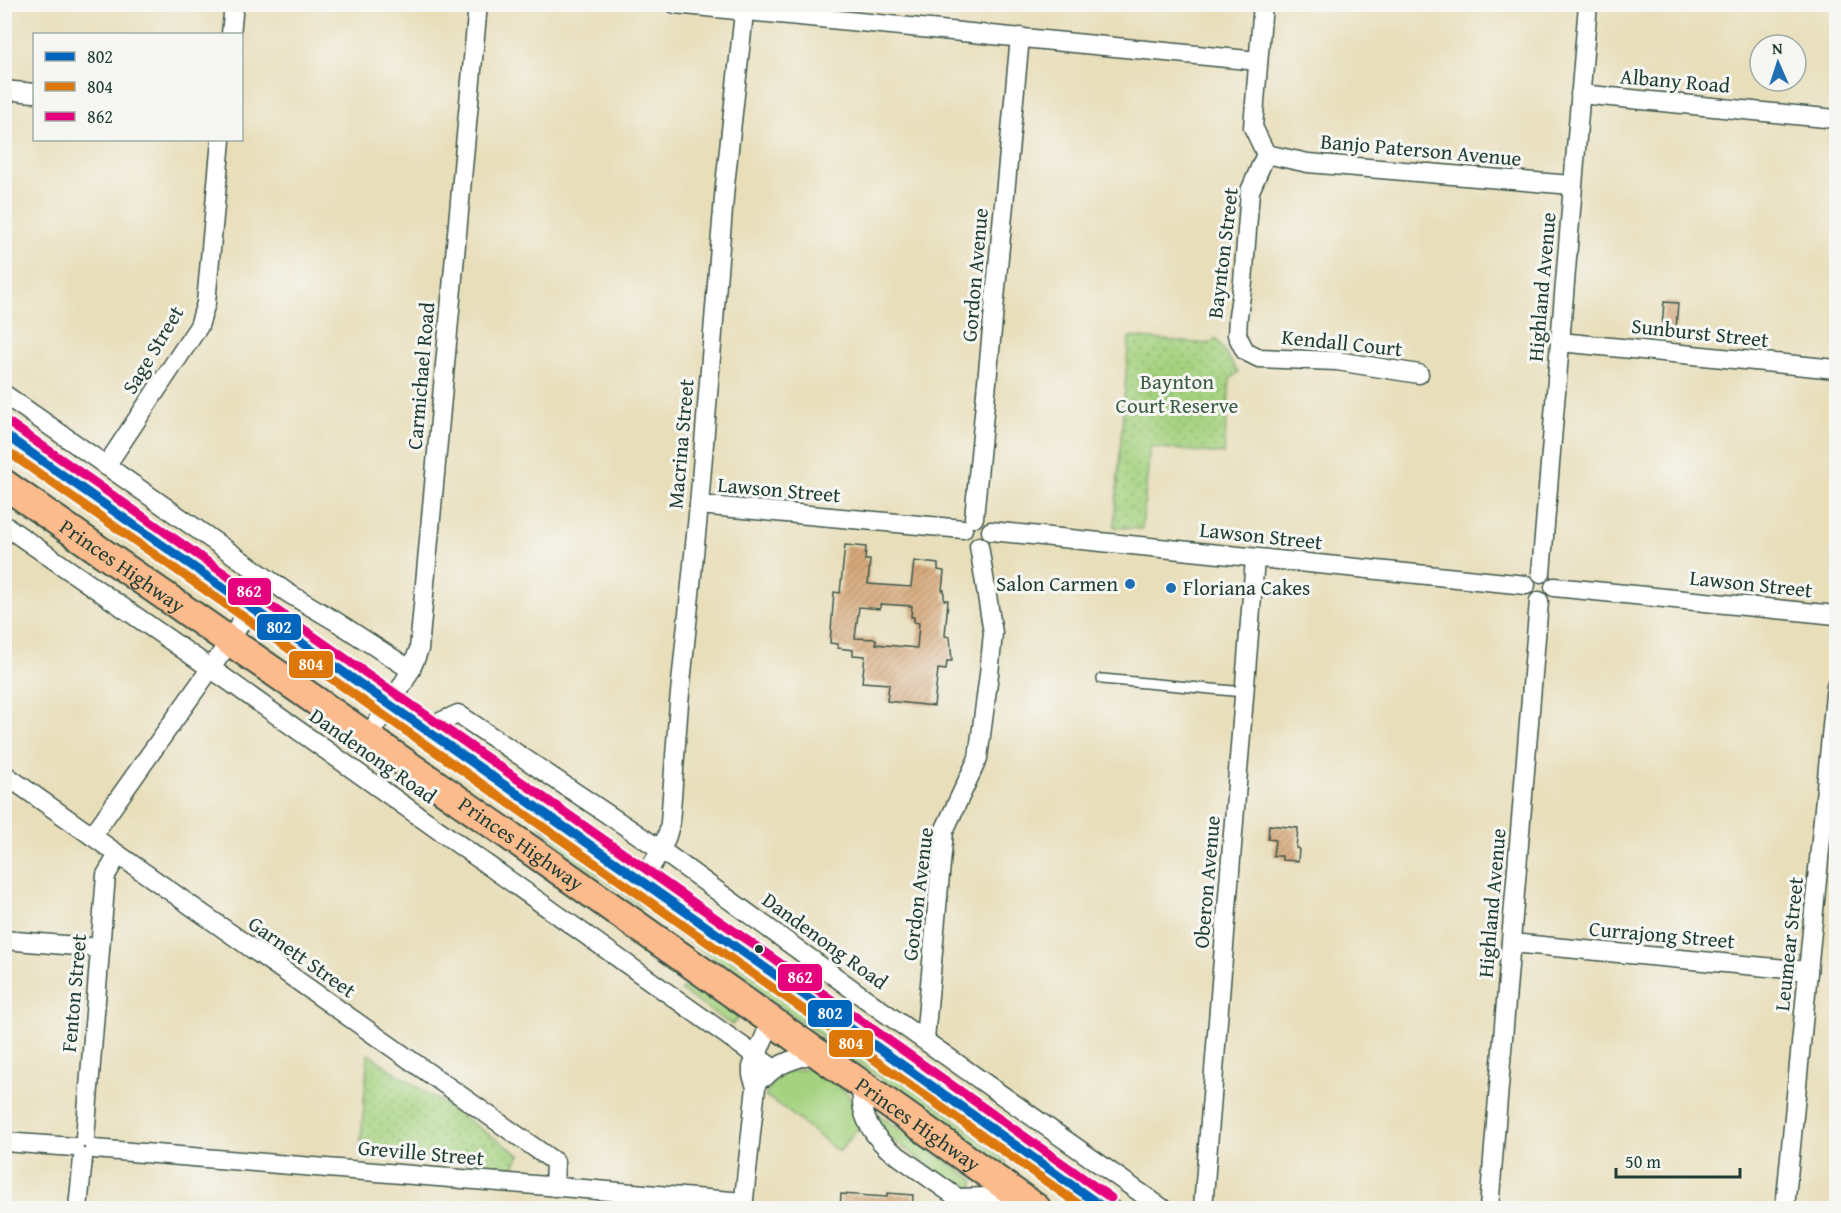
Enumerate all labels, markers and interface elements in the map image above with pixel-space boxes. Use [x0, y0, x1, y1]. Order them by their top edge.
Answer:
legend [33, 33, 243, 141]
north arrow [1748, 33, 1808, 93]
text: N [1771, 36, 1783, 60]
text: 802 [87, 43, 113, 70]
street label: Albany Road [1619, 60, 1732, 101]
text: 804 [87, 73, 113, 100]
text: 862 [87, 103, 113, 130]
street label: Banjo Paterson Avenue [1319, 125, 1523, 174]
street label: Baynton Street [1199, 185, 1246, 320]
street label: Gordon Avenue [953, 207, 996, 343]
street label: Highland Avenue [1520, 211, 1563, 363]
street label: Sage Street [114, 299, 191, 400]
street label: Carmichael Road [399, 300, 442, 451]
street label: Sunburst Street [1630, 310, 1771, 355]
street label: Kendall Court [1280, 321, 1405, 364]
park label: Baynton Court Reserve [1116, 366, 1239, 421]
street label: Macrina Street [659, 377, 702, 510]
street label: Lawson Street [716, 469, 842, 510]
street label: Princes Highway [53, 511, 192, 621]
street label: Lawson Street [1198, 514, 1325, 557]
street label: Lawson Street [1688, 562, 1815, 605]
place label: Salon Carmen [996, 568, 1118, 599]
place label: Floriana Cakes [1183, 572, 1310, 603]
line badge: 862 [227, 577, 272, 606]
marker: Salon Carmen [1123, 577, 1137, 591]
text: 862 [237, 579, 261, 603]
marker: Floriana Cakes [1164, 581, 1178, 595]
line badge: 802 [256, 613, 302, 641]
text: 802 [267, 615, 291, 639]
line badge: 804 [288, 650, 334, 679]
text: 804 [299, 652, 323, 676]
street label: Dandenong Road [303, 700, 444, 811]
street label: Princes Highway [452, 789, 591, 899]
street label: Oberon Avenue [1185, 814, 1228, 950]
street label: Gordon Avenue [894, 825, 941, 963]
street label: Highland Avenue [1470, 827, 1513, 979]
street label: Leumear Street [1766, 875, 1811, 1013]
street label: Dandenong Road [756, 884, 895, 997]
street label: Garnett Street [242, 908, 363, 1006]
street label: Currajong Street [1588, 913, 1737, 956]
street label: Fenton Street [53, 932, 94, 1053]
unlabelled marker [753, 943, 765, 955]
line badge: 862 [777, 963, 823, 992]
text: 862 [788, 965, 812, 989]
line badge: 802 [807, 999, 853, 1028]
text: 802 [818, 1001, 842, 1025]
line badge: 804 [828, 1029, 874, 1058]
text: 804 [839, 1031, 863, 1055]
street label: Princes Highway [849, 1069, 988, 1179]
street label: Greville Street [357, 1132, 486, 1173]
scale bar [1616, 1141, 1740, 1179]
text: 50 m [1625, 1148, 1661, 1175]

